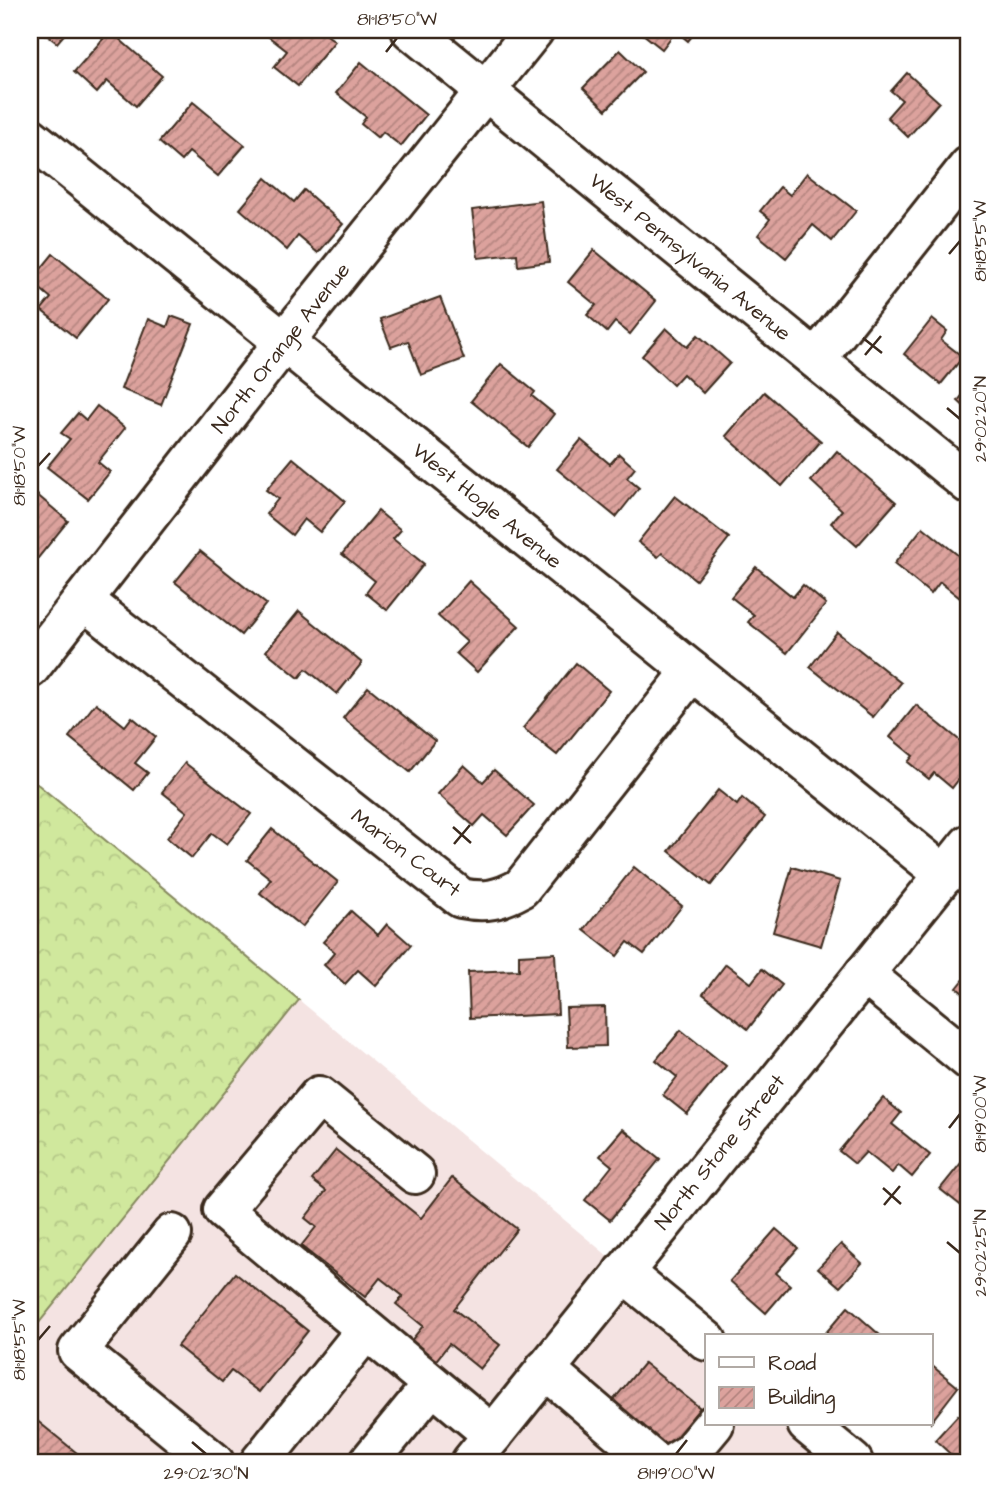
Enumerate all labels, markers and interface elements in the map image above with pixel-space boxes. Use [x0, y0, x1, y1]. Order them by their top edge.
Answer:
text: 81°18'50"W [357, 7, 437, 32]
street label: West Pennsylvania Avenue [582, 166, 797, 349]
text: 81°18'55"W [968, 200, 993, 282]
street label: North Orange Avenue [205, 257, 359, 441]
text: 29°02'20"N [968, 376, 993, 462]
text: 81°18'50"W [7, 426, 32, 506]
street label: West Hogle Avenue [405, 436, 568, 577]
street label: Marion Court [345, 802, 467, 904]
street label: North Stone Street [648, 1068, 792, 1236]
text: 81°19'00"W [968, 1075, 993, 1153]
text: 29°02'25"N [968, 1209, 993, 1297]
text: 81°18'55"W [7, 1299, 32, 1381]
legend [705, 1334, 932, 1426]
text: Road [768, 1349, 816, 1378]
text: Building [768, 1383, 836, 1414]
text: 29°02'30"N [163, 1461, 249, 1486]
text: 81°19'00"W [637, 1461, 715, 1486]

